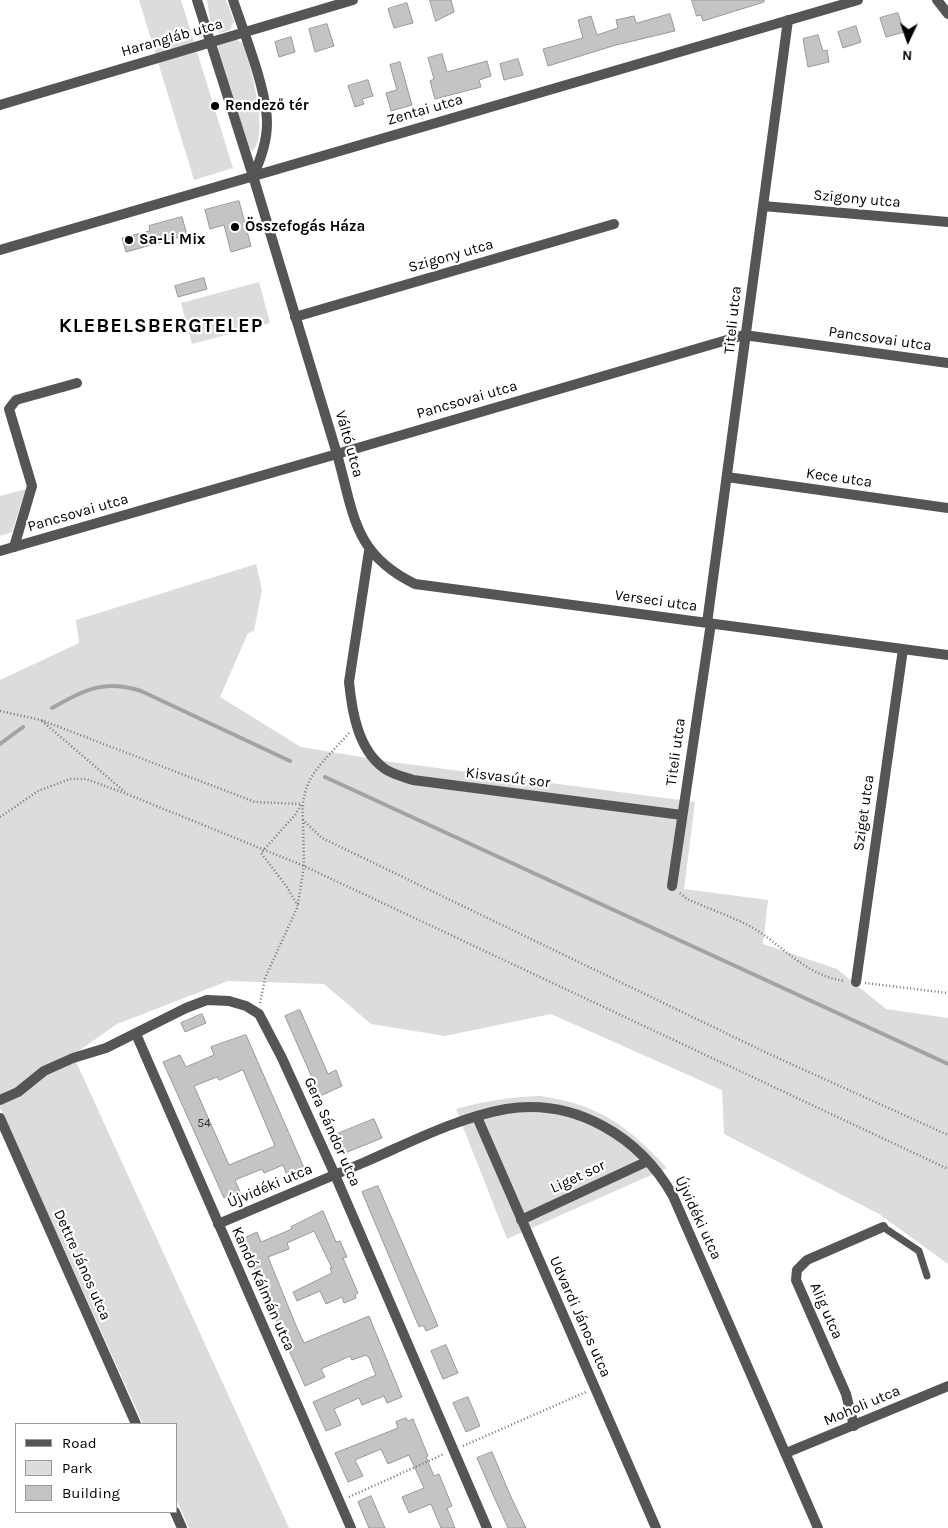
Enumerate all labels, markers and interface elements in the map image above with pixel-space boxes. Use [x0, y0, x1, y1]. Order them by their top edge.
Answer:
street label: Harangláb utca [119, 15, 225, 61]
north arrow [883, 15, 933, 65]
text: N [902, 47, 913, 64]
street label: Zentai utca [385, 91, 465, 129]
place label: Rendező tér [225, 97, 309, 115]
marker: Rendező tér [209, 100, 221, 112]
street label: Szigony utca [813, 186, 901, 212]
place label: Összefogás Háza [245, 218, 365, 236]
marker: Összefogás Háza [229, 221, 241, 233]
place label: Sa-Li Mix [139, 231, 205, 249]
marker: Sa-Li Mix [123, 234, 135, 246]
street label: Szigony utca [406, 235, 496, 277]
street label: Titeli utca [720, 285, 746, 355]
district label: KLEBELSBERGTELEP [57, 314, 265, 338]
street label: Pancsovai utca [827, 323, 933, 355]
street label: Pancsovai utca [415, 377, 519, 423]
street label: Váltó utca [331, 409, 367, 479]
street label: Kece utca [805, 464, 873, 492]
street label: Pancsovai utca [26, 490, 130, 536]
street label: Verseci utca [614, 586, 698, 616]
street label: Titeli utca [662, 717, 690, 787]
street label: Kisvasút sor [465, 764, 551, 792]
street label: Sziget utca [850, 774, 878, 852]
street label: Gera Sándor utca [300, 1075, 364, 1189]
house number: 54 [197, 1117, 211, 1131]
street label: Liget sor [548, 1157, 608, 1197]
street label: Újvidéki utca [225, 1160, 315, 1212]
street label: Újvidéki utca [671, 1173, 725, 1263]
street label: Dettre János utca [50, 1207, 114, 1323]
street label: Kandó Kálmán utca [227, 1224, 299, 1354]
street label: Udvardi János utca [545, 1254, 615, 1380]
street label: Alig utca [806, 1280, 846, 1342]
street label: Moholi utca [821, 1382, 903, 1430]
legend [15, 1423, 178, 1513]
text: Road [62, 1434, 97, 1452]
text: Park [62, 1459, 92, 1477]
text: Building [62, 1484, 120, 1502]

